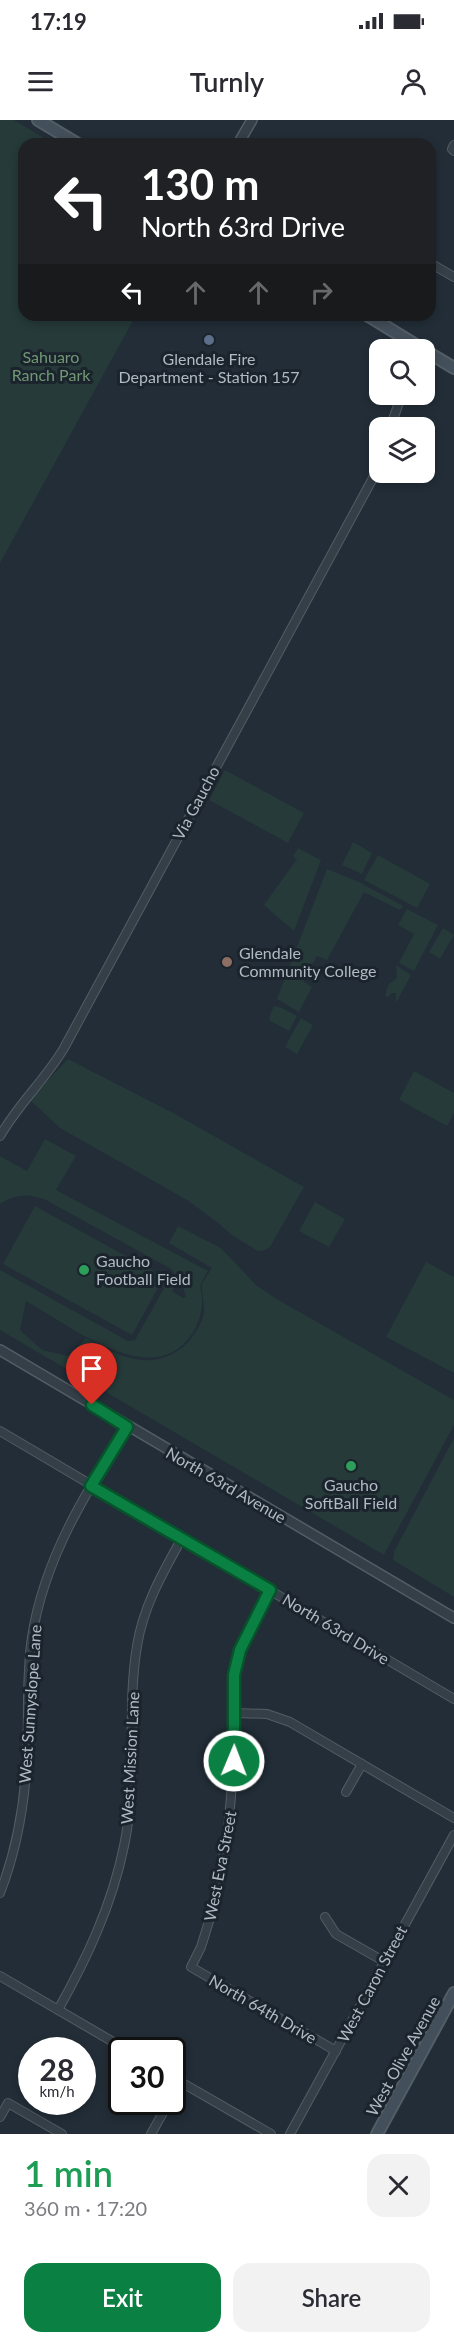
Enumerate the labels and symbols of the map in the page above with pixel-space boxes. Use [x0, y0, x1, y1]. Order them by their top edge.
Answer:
marker: Glendale Fire Department - Station 157 [202, 333, 216, 347]
park label: Sahuaro Ranch Park [12, 347, 91, 384]
place label: Glendale Fire Department - Station 157 [119, 349, 299, 386]
street label: Via Gaucho [168, 763, 223, 843]
place label: Glendale Community College [239, 943, 377, 980]
marker: Glendale Community College [220, 955, 234, 969]
place label: Gaucho Football Field [96, 1251, 191, 1288]
marker: Gaucho Football Field [77, 1263, 91, 1277]
pin [66, 1343, 117, 1405]
street label: North 63rd Avenue [163, 1443, 290, 1527]
marker: Gaucho SoftBall Field [344, 1459, 358, 1473]
place label: Gaucho SoftBall Field [305, 1475, 397, 1512]
street label: North 63rd Drive [280, 1589, 393, 1668]
street label: West Sunnyslope Lane [14, 1624, 45, 1784]
street label: West Mission Lane [117, 1691, 142, 1825]
position arrow [202, 1729, 266, 1793]
street label: West Eva Street [199, 1809, 240, 1923]
street label: West Caron Street [333, 1922, 410, 2045]
street label: North 64th Drive [206, 1970, 320, 2047]
street label: West Olive Avenue [362, 1992, 443, 2119]
speed limit sign: 30 [108, 2037, 186, 2115]

